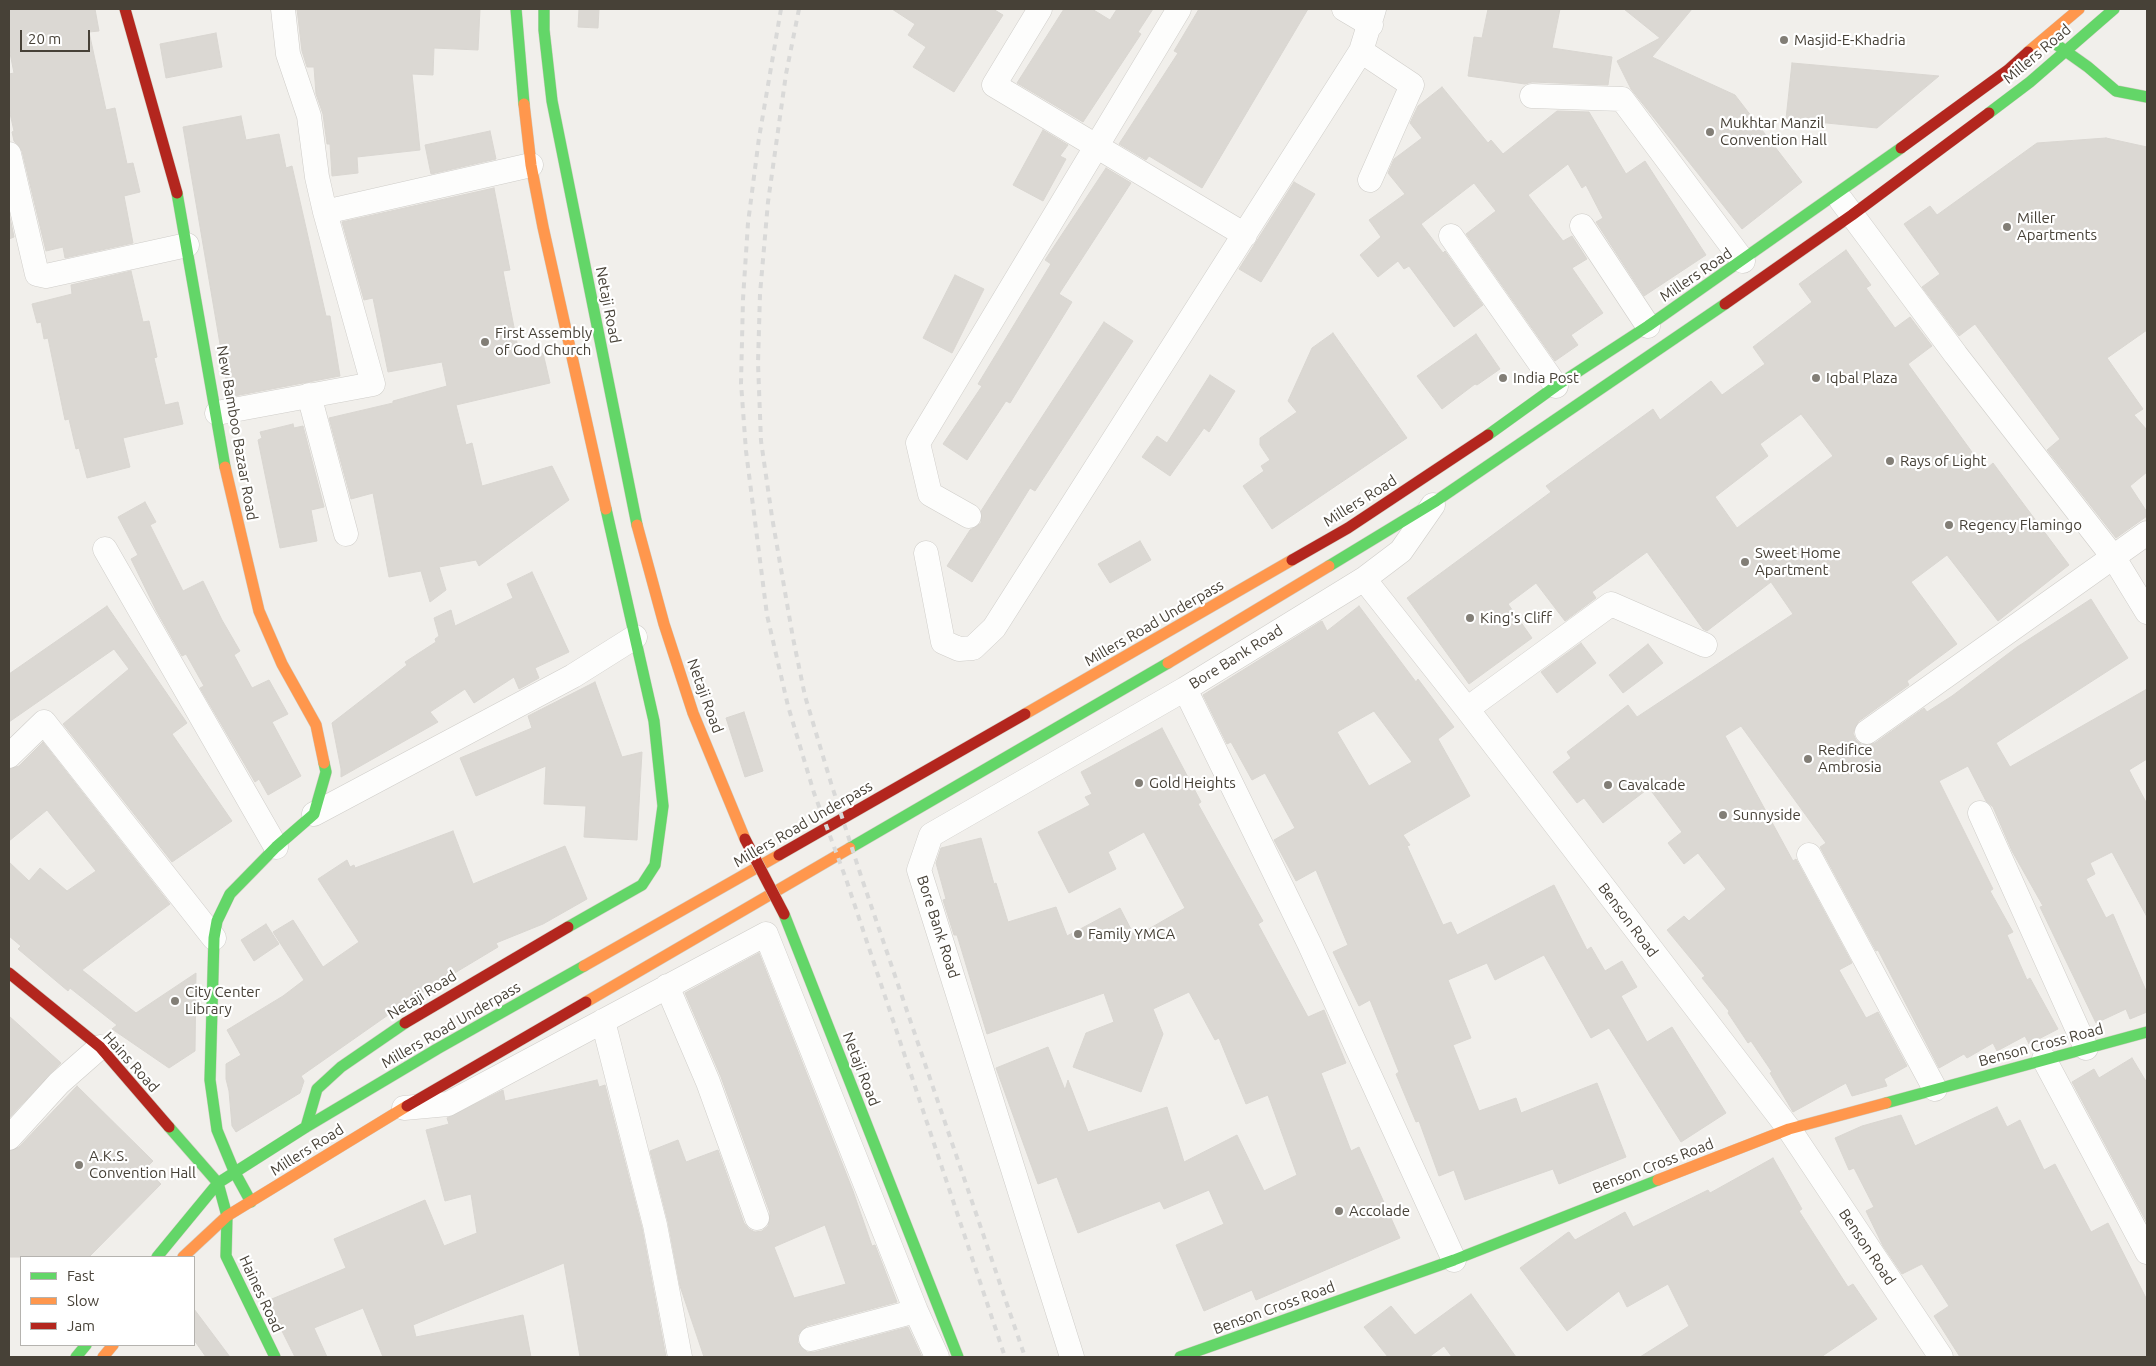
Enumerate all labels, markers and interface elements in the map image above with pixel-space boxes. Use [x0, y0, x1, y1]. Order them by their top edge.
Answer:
scale bar [22, 20, 92, 52]
street label: Millers Road [1999, 20, 2075, 88]
text: 20 m [28, 30, 61, 47]
place label: Masjid-E-Khadria [1794, 31, 1906, 49]
marker: Masjid-E-Khadria [1778, 34, 1790, 46]
place label: Mukhtar Manzil Convention Hall [1720, 114, 1827, 149]
marker: Mukhtar Manzil Convention Hall [1704, 126, 1716, 138]
place label: Miller Apartments [2017, 209, 2097, 244]
marker: Miller Apartments [2001, 221, 2013, 233]
street label: Millers Road [1657, 244, 1735, 306]
street label: Netaji Road [592, 265, 624, 345]
place label: First Assembly of God Church [495, 324, 592, 359]
marker: First Assembly of God Church [479, 336, 491, 348]
street label: New Bamboo Bazaar Road [213, 344, 261, 522]
place label: India Post [1513, 369, 1579, 387]
place label: Iqbal Plaza [1826, 369, 1898, 387]
marker: India Post [1497, 372, 1509, 384]
marker: Iqbal Plaza [1810, 372, 1822, 384]
place label: Rays of Light [1900, 452, 1986, 470]
marker: Rays of Light [1884, 455, 1896, 467]
street label: Millers Road [1320, 471, 1400, 531]
place label: Regency Flamingo [1959, 516, 2082, 534]
marker: Regency Flamingo [1943, 519, 1955, 531]
place label: Sweet Home Apartment [1755, 544, 1841, 579]
marker: Sweet Home Apartment [1739, 556, 1751, 568]
street label: Millers Road Underpass [1081, 576, 1227, 670]
place label: King's Cliff [1480, 609, 1552, 627]
marker: King's Cliff [1464, 612, 1476, 624]
street label: Bore Bank Road [1186, 621, 1286, 693]
street label: Netaji Road [683, 656, 727, 736]
place label: Redifice Ambrosia [1818, 741, 1882, 776]
marker: Redifice Ambrosia [1802, 753, 1814, 765]
place label: Gold Heights [1149, 774, 1236, 792]
place label: Cavalcade [1618, 776, 1686, 794]
street label: Millers Road Underpass [730, 777, 876, 871]
marker: Gold Heights [1133, 777, 1145, 789]
marker: Cavalcade [1602, 779, 1614, 791]
place label: Sunnyside [1733, 806, 1801, 824]
marker: Sunnyside [1717, 809, 1729, 821]
street label: Bore Bank Road [913, 873, 963, 981]
street label: Benson Road [1594, 879, 1662, 961]
place label: Family YMCA [1088, 925, 1175, 943]
marker: Family YMCA [1072, 928, 1084, 940]
street label: Netaji Road [384, 967, 460, 1023]
street label: Millers Road Underpass [378, 978, 524, 1072]
place label: City Center Library [185, 983, 260, 1018]
marker: City Center Library [169, 995, 181, 1007]
street label: Benson Cross Road [1977, 1020, 2105, 1070]
street label: Hains Road [99, 1028, 163, 1096]
street label: Netaji Road [839, 1029, 883, 1109]
street label: Millers Road [267, 1120, 347, 1180]
street label: Benson Cross Road [1590, 1135, 1716, 1197]
place label: A.K.S. Convention Hall [89, 1147, 196, 1182]
marker: A.K.S. Convention Hall [73, 1159, 85, 1171]
place label: Accolade [1349, 1202, 1410, 1220]
marker: Accolade [1333, 1205, 1345, 1217]
street label: Benson Road [1835, 1205, 1899, 1289]
street label: Haines Road [235, 1253, 287, 1335]
legend [20, 1256, 195, 1346]
text: Fast [67, 1267, 94, 1284]
street label: Benson Cross Road [1211, 1278, 1337, 1338]
text: Slow [67, 1292, 99, 1309]
text: Jam [67, 1317, 95, 1334]

